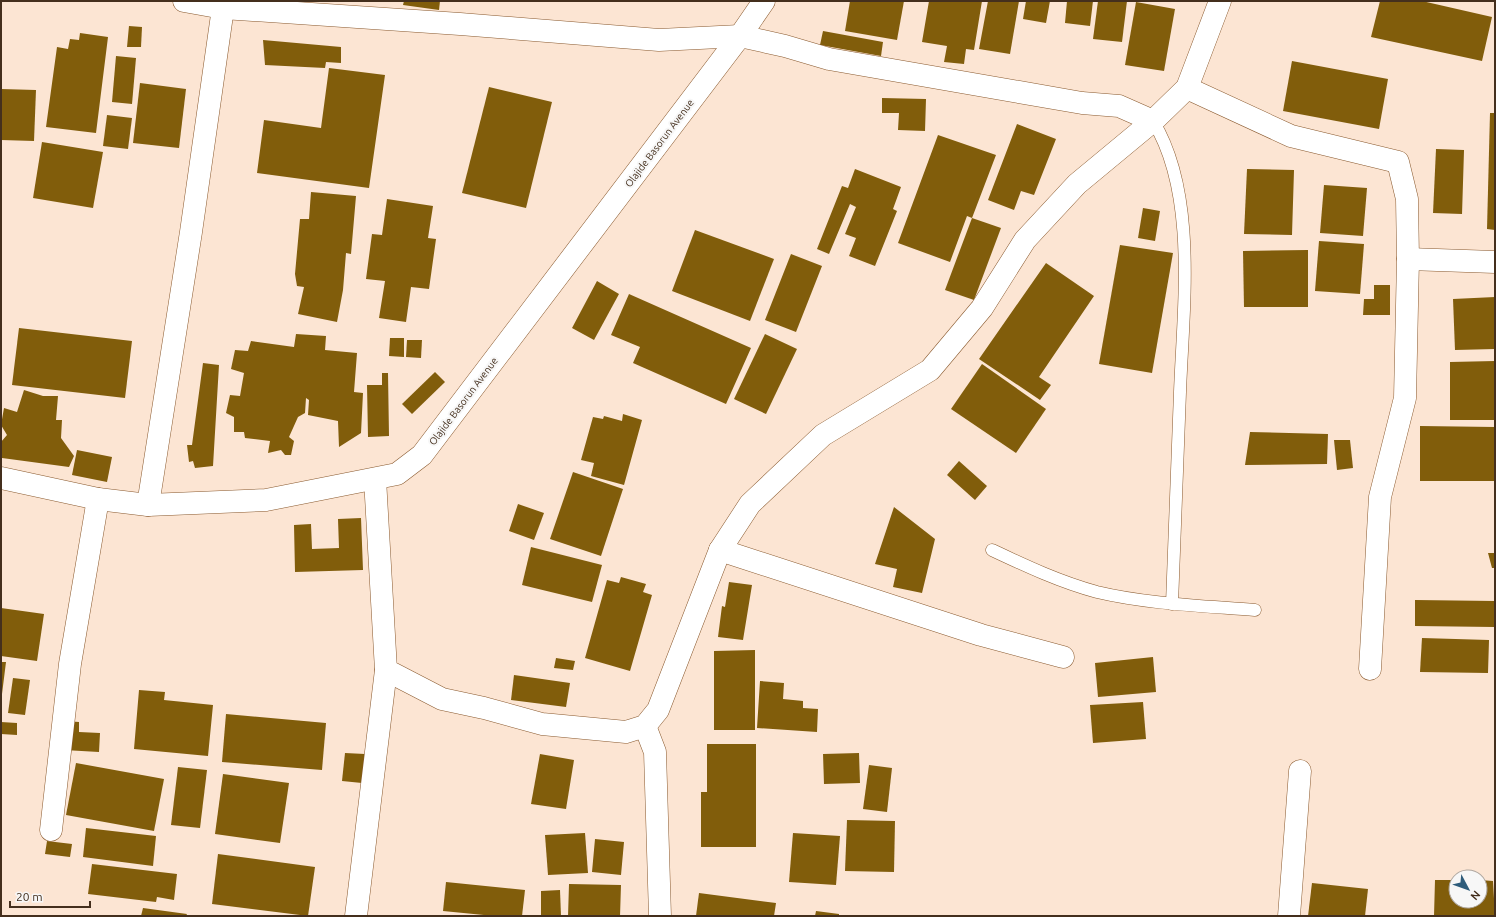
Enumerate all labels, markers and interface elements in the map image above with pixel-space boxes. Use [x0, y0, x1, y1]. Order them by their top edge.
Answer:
street label: Olajide Basorun Avenue [623, 97, 696, 189]
street label: Olajide Basorun Avenue [427, 355, 500, 447]
north arrow [1448, 869, 1488, 909]
scale bar [10, 883, 90, 909]
text: N [1468, 889, 1483, 903]
text: 20 m [16, 890, 43, 903]

